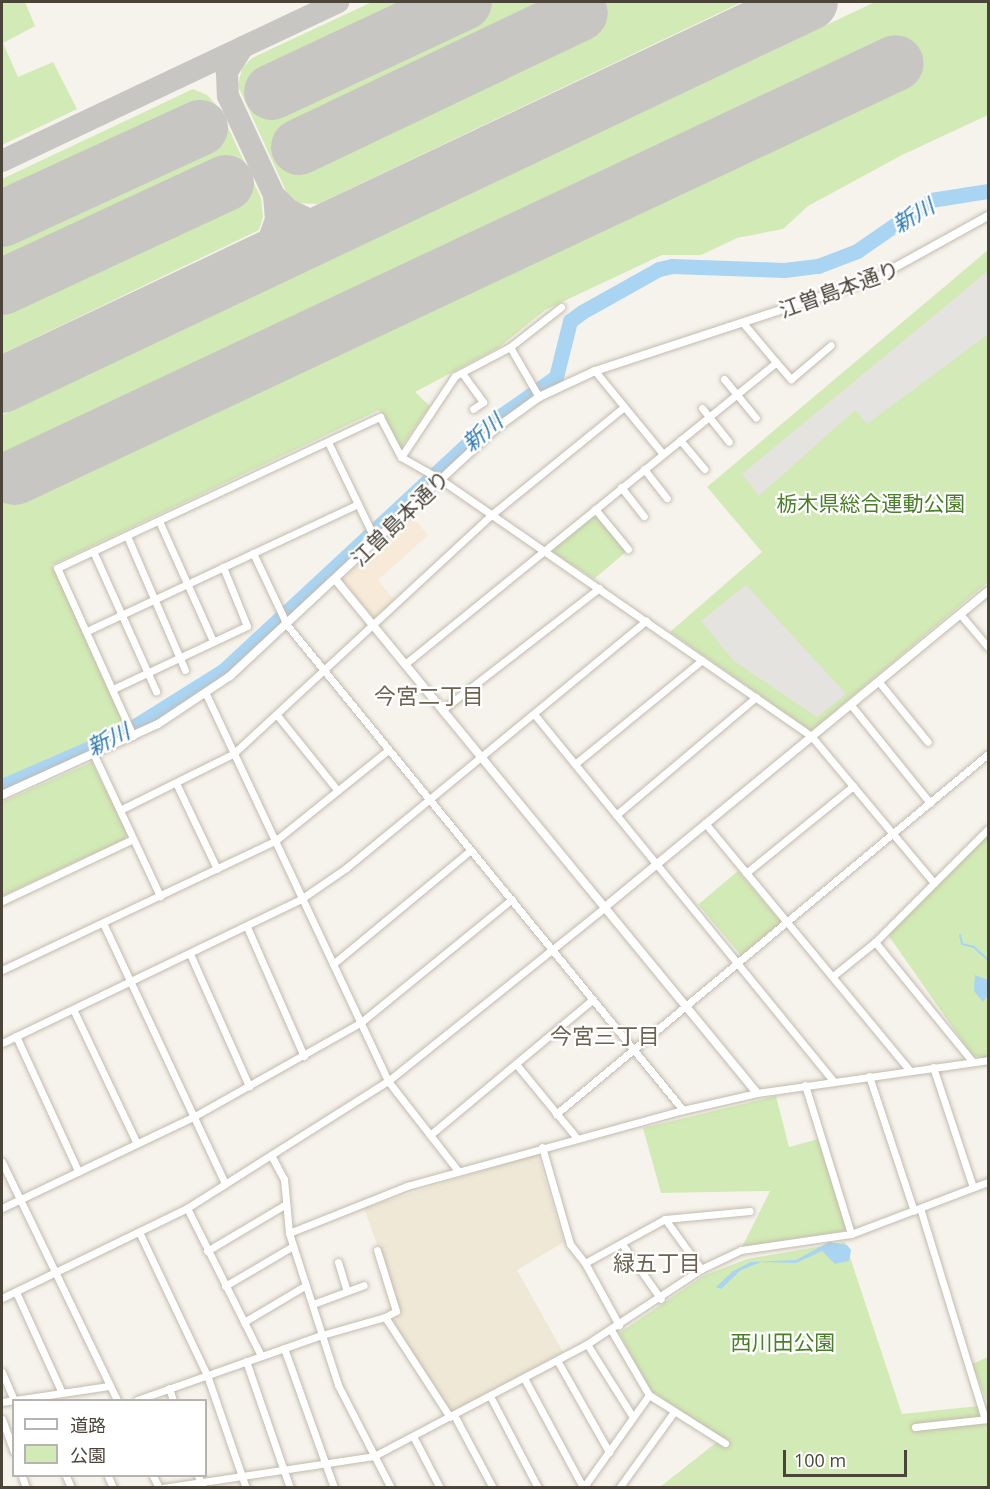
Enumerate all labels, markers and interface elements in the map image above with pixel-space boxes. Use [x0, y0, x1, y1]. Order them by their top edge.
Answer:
water label: 新川 [887, 192, 939, 238]
street label: 江曽島本通り [775, 256, 903, 322]
water label: 新川 [457, 408, 507, 456]
street label: 江曽島本通り [346, 465, 454, 571]
park label: 栃木県総合運動公園 [777, 490, 965, 516]
district label: 今宮二丁目 [374, 683, 484, 709]
water label: 新川 [82, 717, 134, 761]
district label: 今宮三丁目 [550, 1023, 660, 1049]
district label: 緑五丁目 [613, 1250, 701, 1276]
park label: 西川田公園 [731, 1329, 835, 1355]
legend [12, 1399, 207, 1477]
text: 道路 [70, 1413, 106, 1437]
scale bar [786, 1438, 910, 1476]
text: 公園 [70, 1443, 106, 1467]
text: 100 m [794, 1448, 846, 1472]

